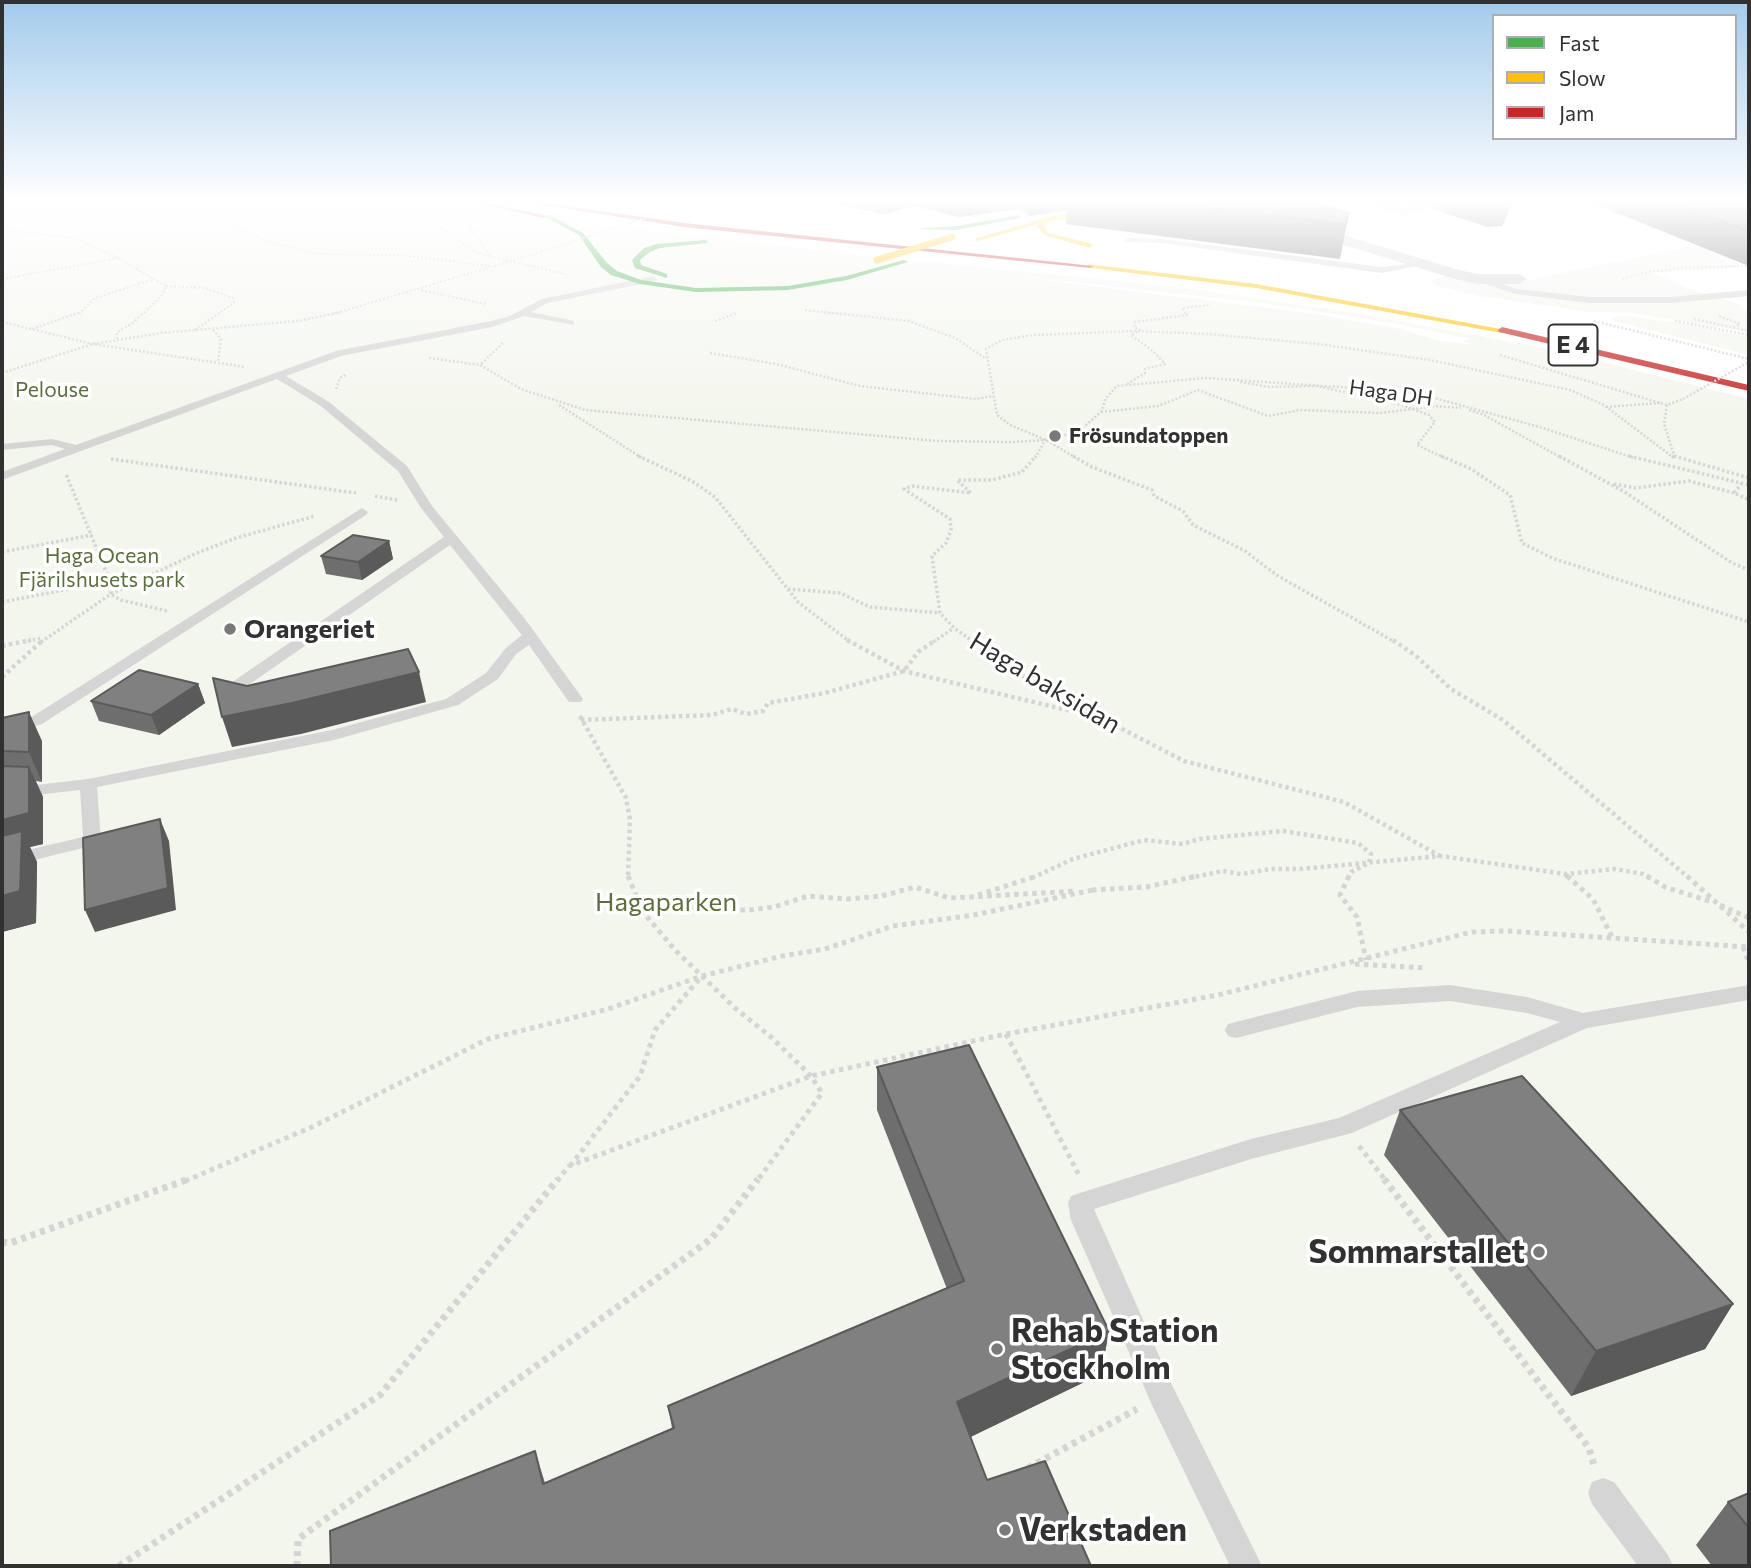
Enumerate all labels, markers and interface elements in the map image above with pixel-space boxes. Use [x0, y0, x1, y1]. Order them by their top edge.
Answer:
legend [1492, 14, 1737, 140]
text: Fast [1559, 30, 1600, 55]
text: Slow [1559, 65, 1606, 90]
text: Jam [1559, 100, 1594, 125]
road number: E 4 [1548, 324, 1598, 366]
street label: Haga DH [1348, 375, 1434, 411]
park label: Pelouse [15, 377, 89, 403]
place label: Frösundatoppen [1069, 423, 1228, 449]
marker: Frösundatoppen [1047, 428, 1063, 444]
park label: Haga Ocean Fjärilshusets park [19, 543, 185, 593]
place label: Orangeriet [244, 613, 375, 645]
marker: Orangeriet [222, 621, 238, 637]
street label: Haga baksidan [964, 626, 1126, 740]
park label: Hagaparken [595, 886, 737, 918]
place label: Sommarstallet [1308, 1233, 1525, 1271]
marker: Sommarstallet [1531, 1244, 1547, 1260]
place label: Rehab Station Stockholm [1011, 1312, 1219, 1387]
marker: Rehab Station Stockholm [989, 1341, 1005, 1357]
place label: Verkstaden [1019, 1511, 1187, 1549]
marker: Verkstaden [997, 1522, 1013, 1538]

